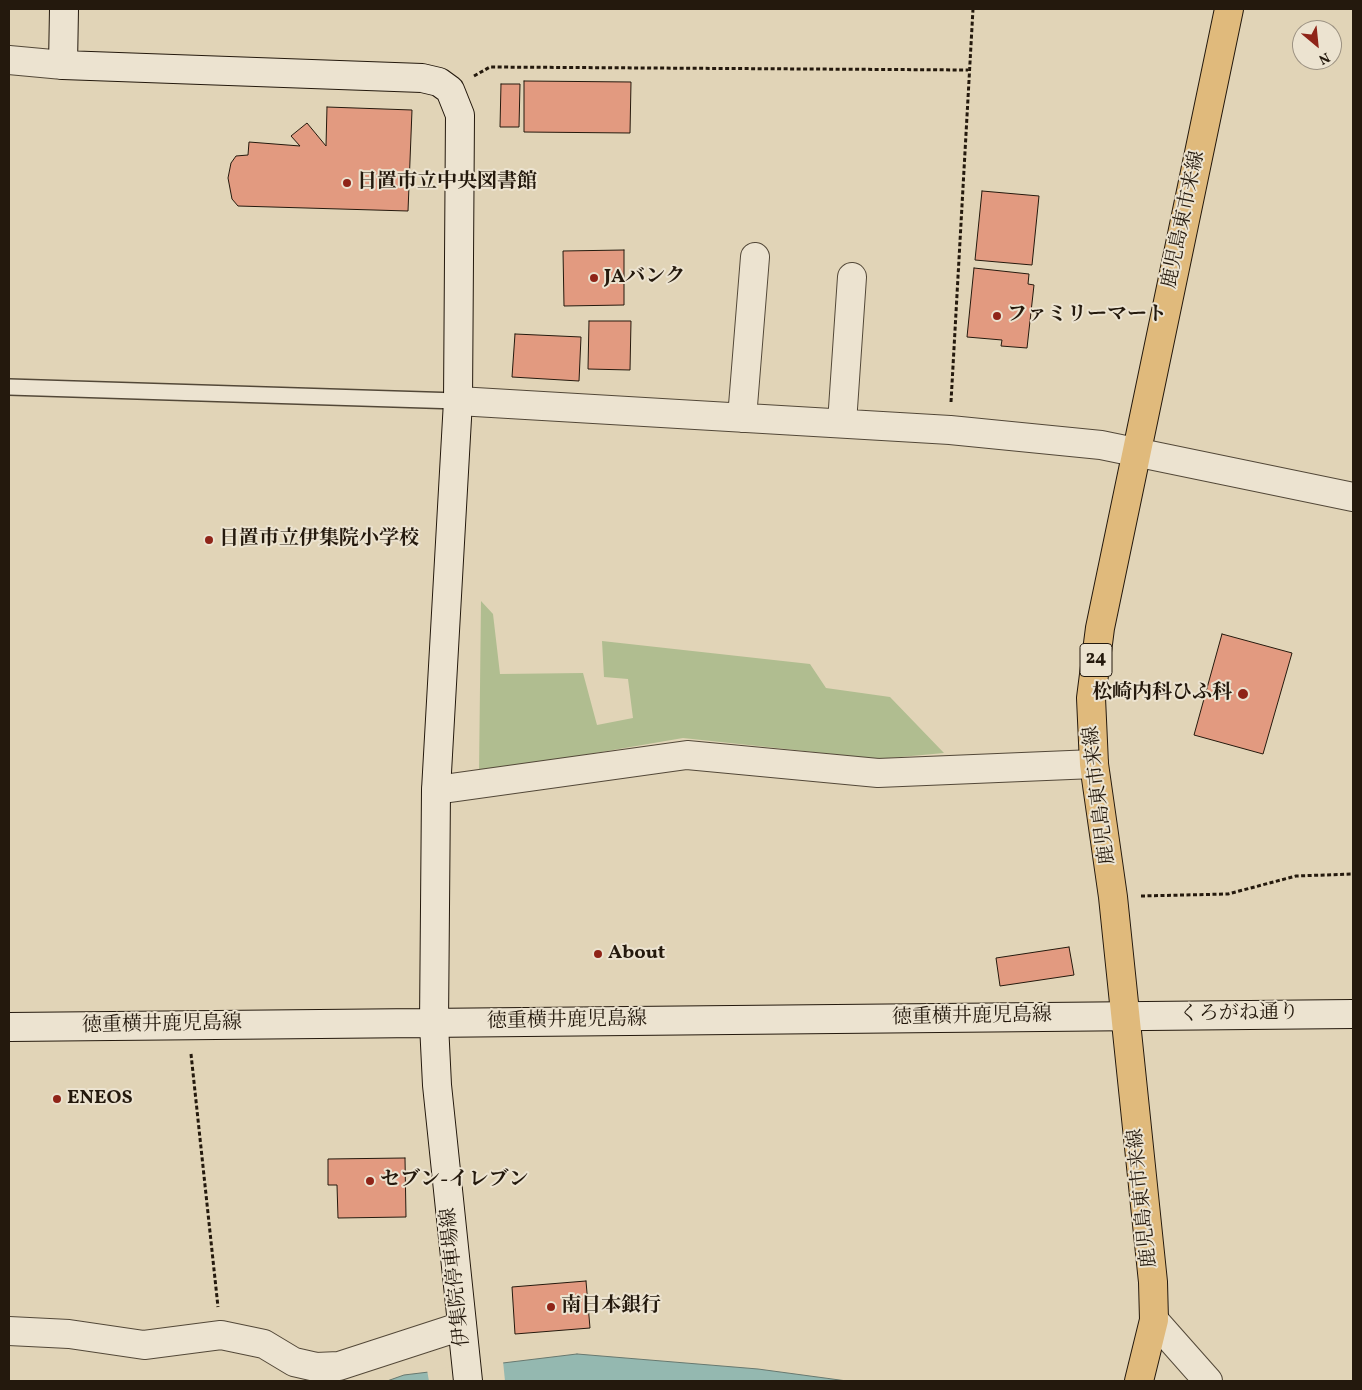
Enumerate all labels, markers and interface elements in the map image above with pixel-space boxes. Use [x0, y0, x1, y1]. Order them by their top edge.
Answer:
north arrow [1292, 20, 1342, 70]
text: N [1315, 47, 1333, 69]
street label: 鹿児島東市来線 [1159, 149, 1211, 291]
place label: 日置市立中央図書館 [357, 171, 537, 195]
marker: 日置市立中央図書館 [341, 177, 353, 189]
place label: JAバンク [604, 266, 685, 290]
marker: JAバンク [588, 272, 600, 284]
place label: ファミリーマート [1007, 304, 1167, 328]
marker: ファミリーマート [991, 310, 1003, 322]
place label: 日置市立伊集院小学校 [219, 528, 419, 552]
marker: 日置市立伊集院小学校 [203, 534, 215, 546]
road number: 24 [1080, 644, 1112, 676]
place label: 松崎内科ひふ科 [1092, 682, 1232, 706]
marker: 松崎内科ひふ科 [1236, 687, 1250, 701]
street label: 鹿児島東市来線 [1081, 724, 1121, 866]
place label: About [608, 942, 665, 966]
marker: About [592, 948, 604, 960]
street label: くろがね通り [1179, 1002, 1299, 1028]
street label: 徳重横井鹿児島線 [892, 1005, 1052, 1031]
street label: 徳重横井鹿児島線 [487, 1009, 647, 1035]
street label: 徳重横井鹿児島線 [82, 1013, 242, 1039]
place label: ENEOS [67, 1087, 133, 1111]
marker: ENEOS [51, 1093, 63, 1105]
street label: 鹿児島東市来線 [1125, 1127, 1163, 1269]
place label: セブン-イレブン [380, 1169, 528, 1193]
marker: セブン-イレブン [364, 1175, 376, 1187]
street label: 伊集院停車場線 [438, 1206, 476, 1348]
place label: 南日本銀行 [561, 1295, 661, 1319]
marker: 南日本銀行 [545, 1301, 557, 1313]

